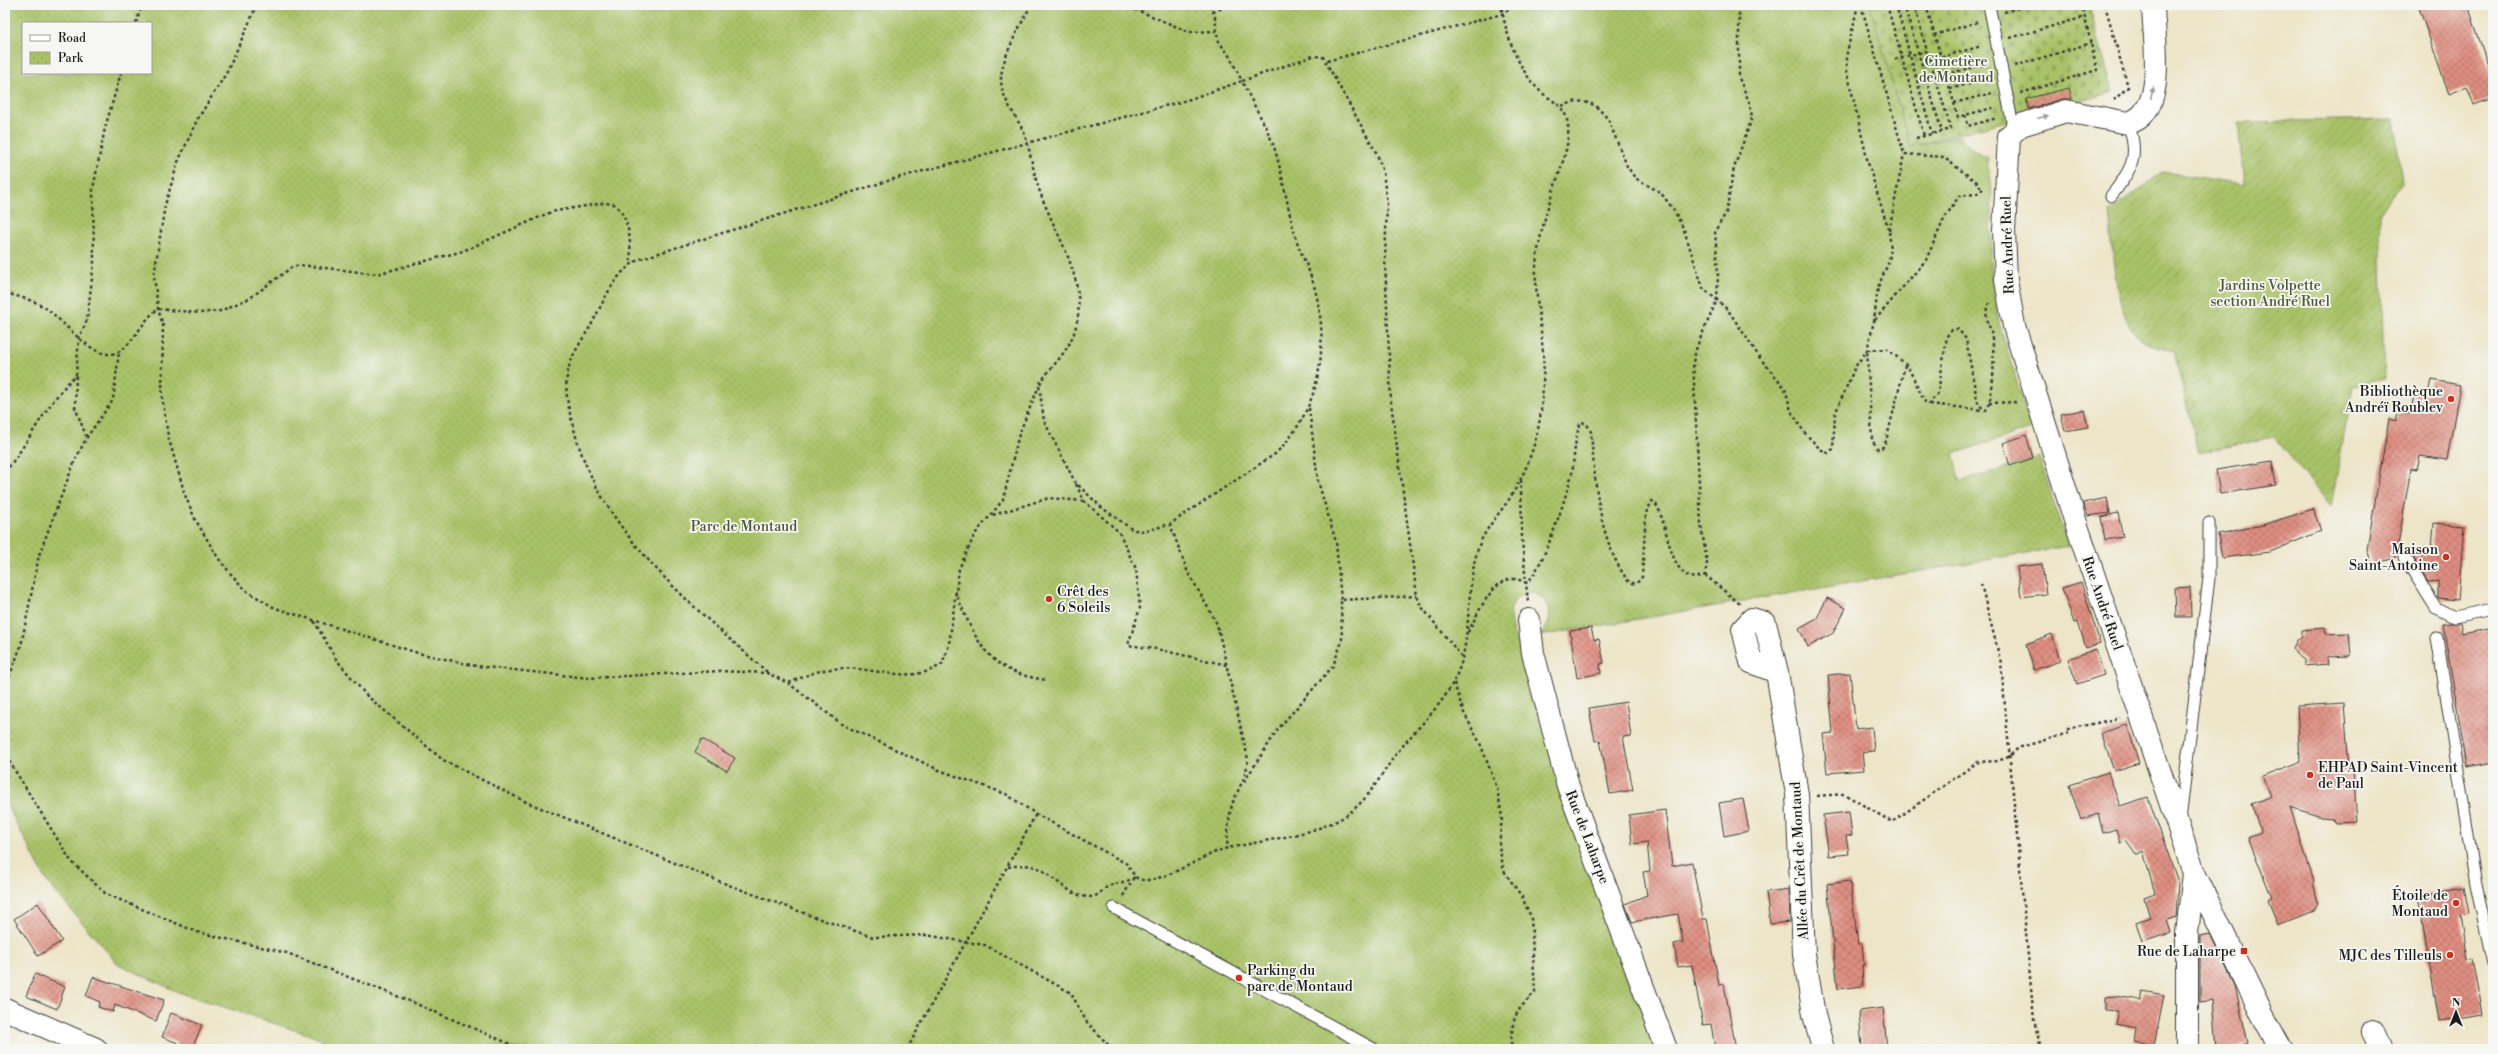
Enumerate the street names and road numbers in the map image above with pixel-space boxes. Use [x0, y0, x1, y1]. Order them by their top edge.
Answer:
street label: Rue André Ruel [1997, 196, 2019, 294]
street label: Rue André Ruel [2078, 554, 2127, 653]
street label: Allée du Crêt de Montaud [1787, 781, 1813, 942]
street label: Rue de Laharpe [1561, 788, 1613, 887]

